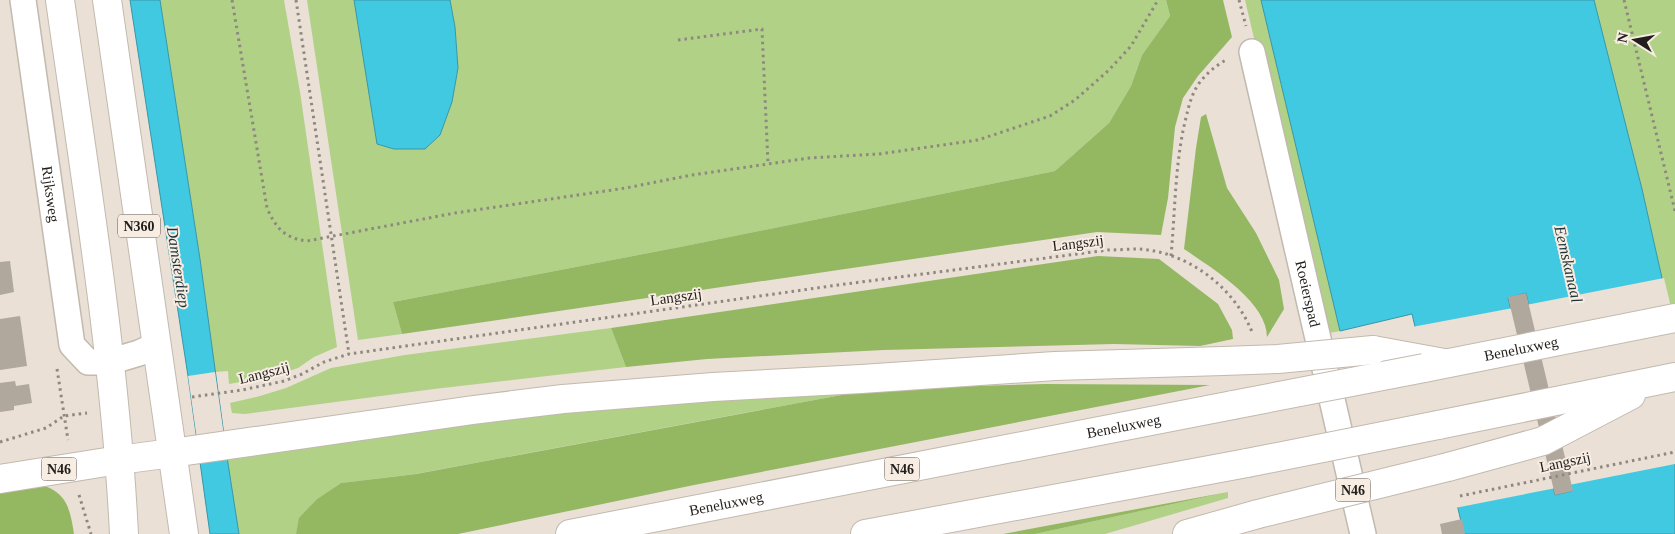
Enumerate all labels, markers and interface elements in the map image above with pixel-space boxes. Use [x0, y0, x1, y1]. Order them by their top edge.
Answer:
north arrow [1610, 15, 1660, 65]
text: N [1614, 31, 1631, 44]
street label: Rijksweg [39, 165, 63, 224]
road number: N360 [118, 215, 160, 238]
water label: Eemskanaal [1551, 223, 1586, 305]
water label: Damsterdiep [163, 224, 193, 309]
street label: Langszij [1051, 232, 1105, 254]
street label: Roeierspad [1292, 259, 1323, 329]
street label: Langszij [649, 285, 703, 309]
street label: Beneluxweg [1483, 333, 1560, 364]
street label: Langszij [237, 359, 291, 387]
street label: Beneluxweg [1085, 411, 1162, 441]
street label: Langszij [1538, 449, 1592, 475]
road number: N46 [42, 458, 76, 480]
road number: N46 [884, 458, 920, 480]
road number: N46 [1336, 478, 1370, 502]
street label: Beneluxweg [688, 489, 765, 519]

